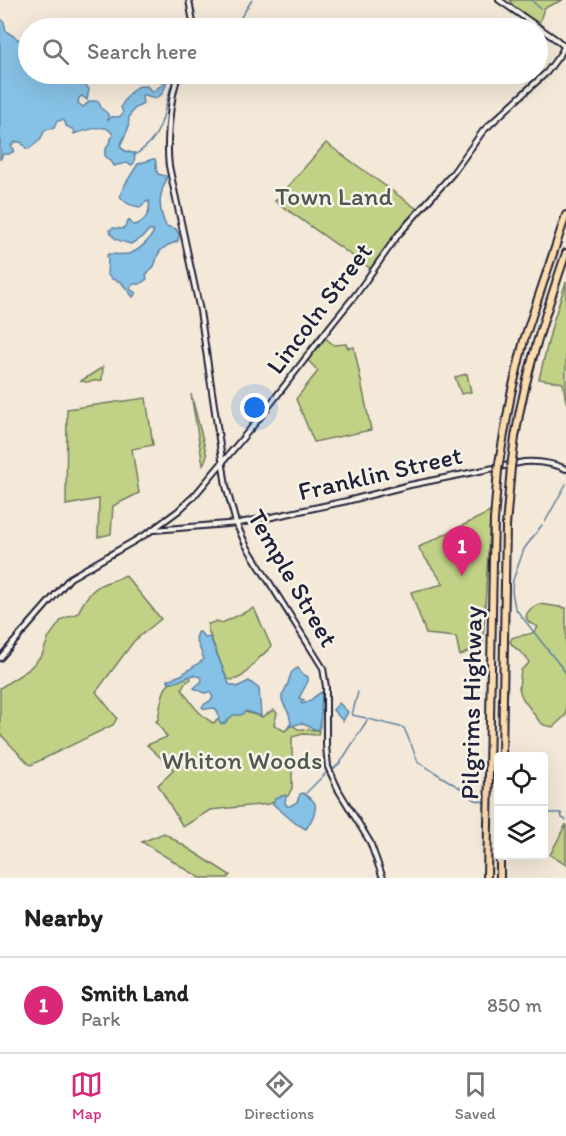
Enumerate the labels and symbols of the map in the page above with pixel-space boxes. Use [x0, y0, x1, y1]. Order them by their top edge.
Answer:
park label: Town Land [275, 180, 394, 212]
street label: Lincoln Street [259, 236, 379, 380]
your location [240, 393, 269, 422]
street label: Franklin Street [295, 439, 465, 507]
street label: Temple Street [241, 504, 345, 653]
pin: 1 [442, 526, 482, 576]
street label: Pilgrims Highway [453, 606, 489, 800]
park label: Whiton Woods [161, 744, 323, 776]

